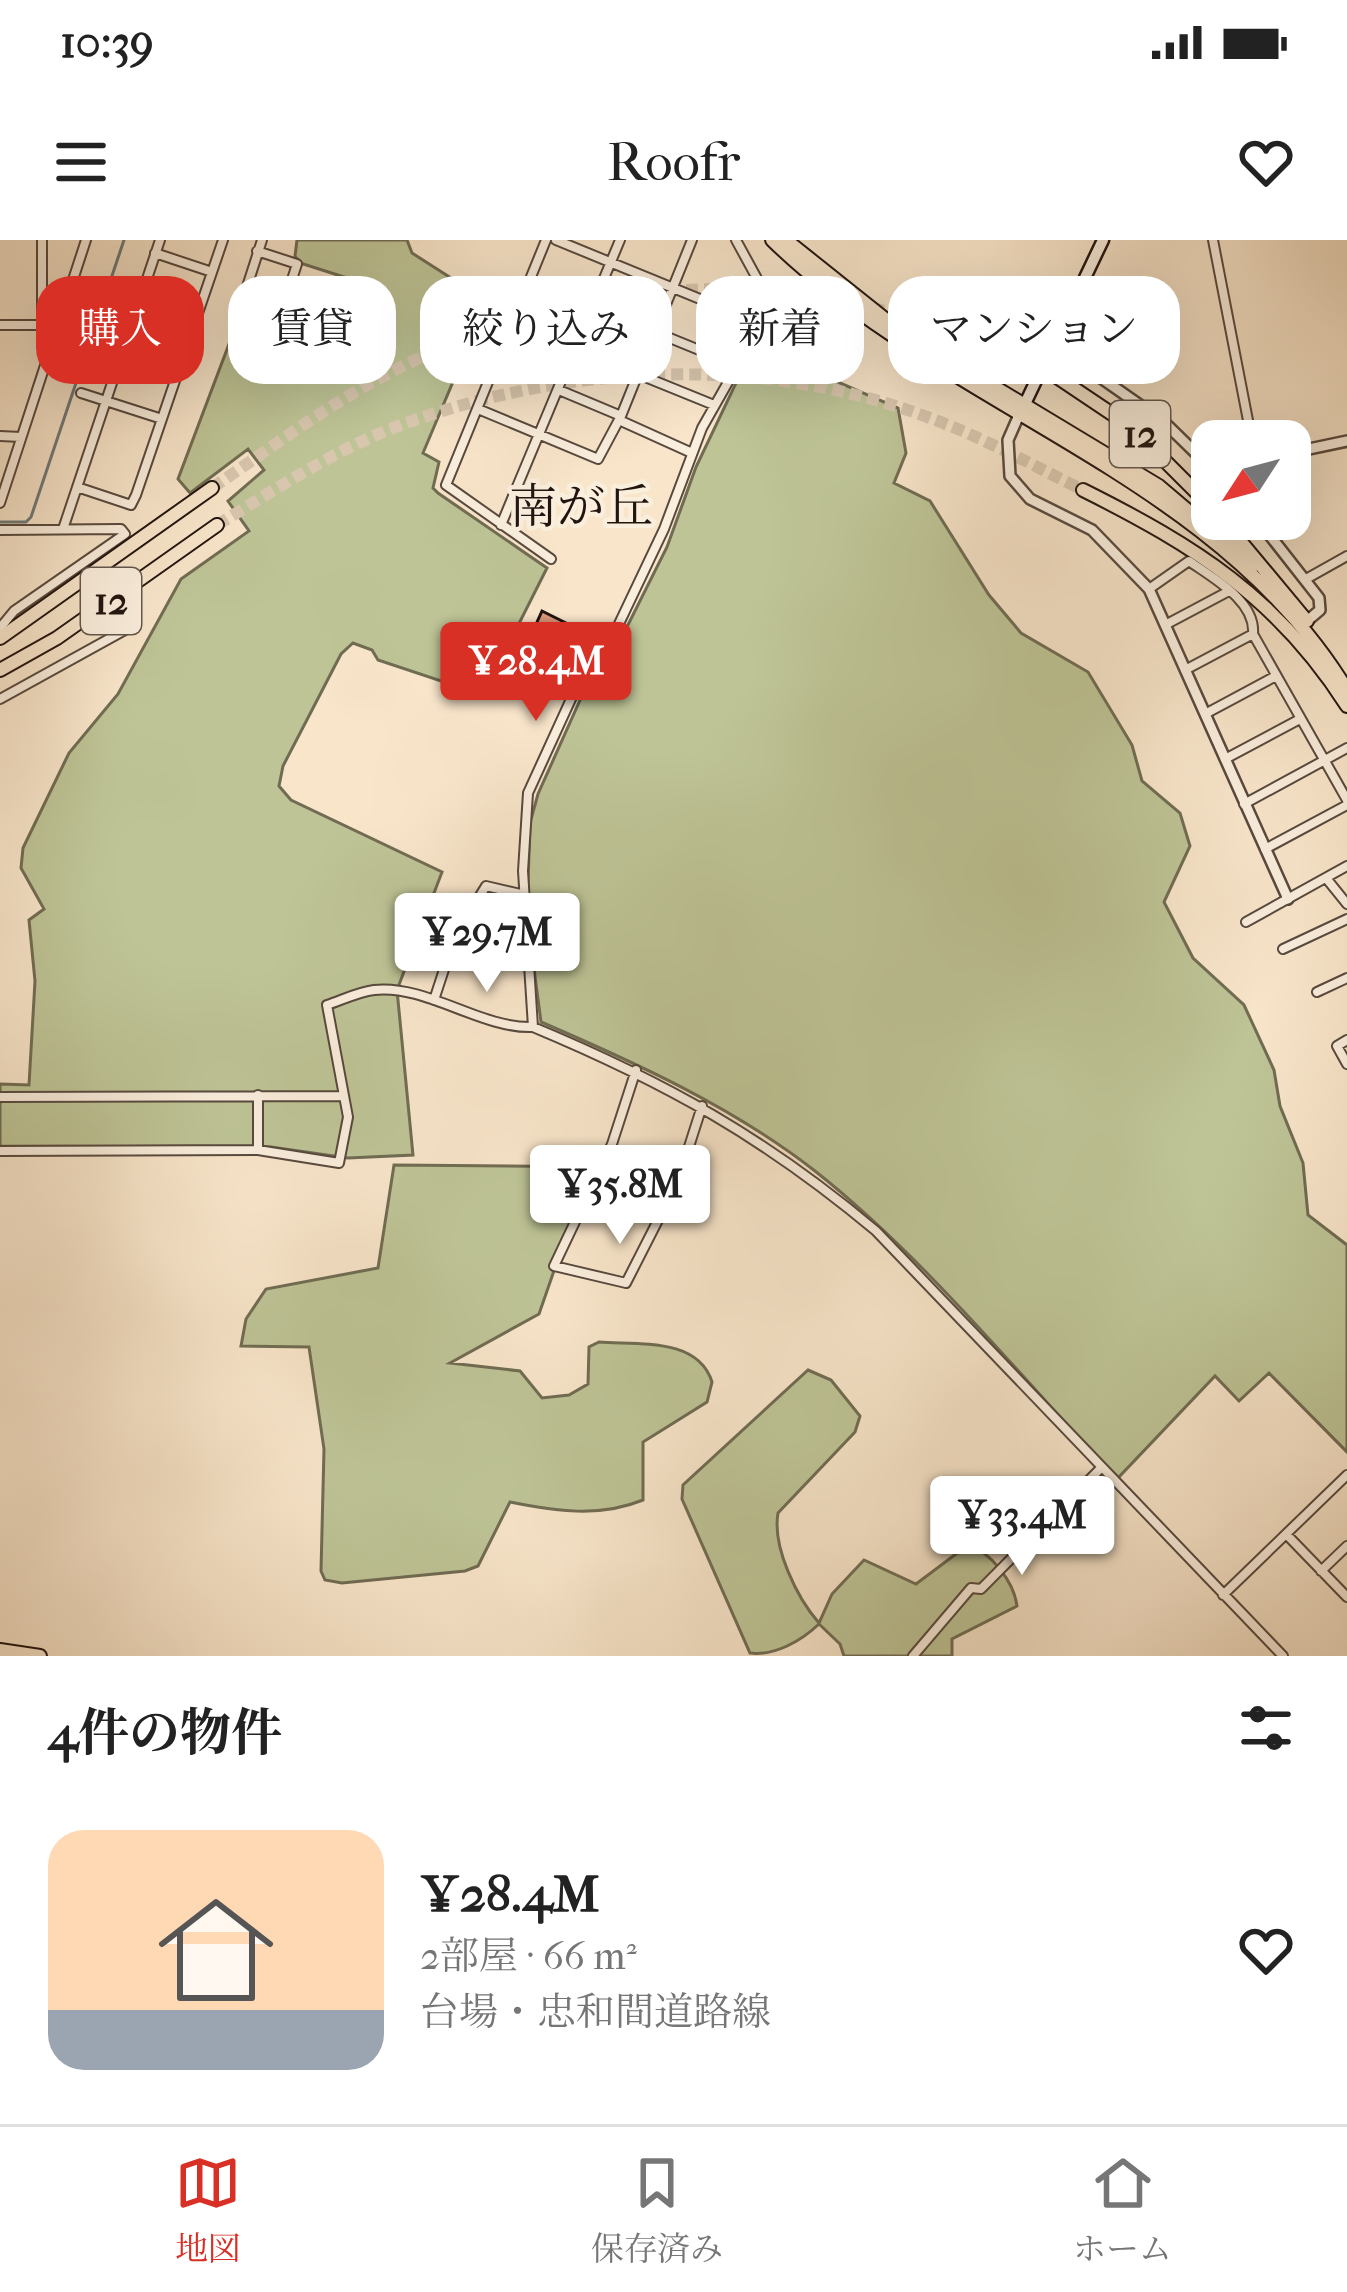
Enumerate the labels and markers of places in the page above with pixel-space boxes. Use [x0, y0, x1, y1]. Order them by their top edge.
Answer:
pin: ¥28.4M [438, 622, 634, 724]
pin: ¥29.7M [389, 893, 585, 995]
pin: ¥35.8M [522, 1145, 718, 1247]
pin: ¥33.4M [924, 1476, 1120, 1578]

